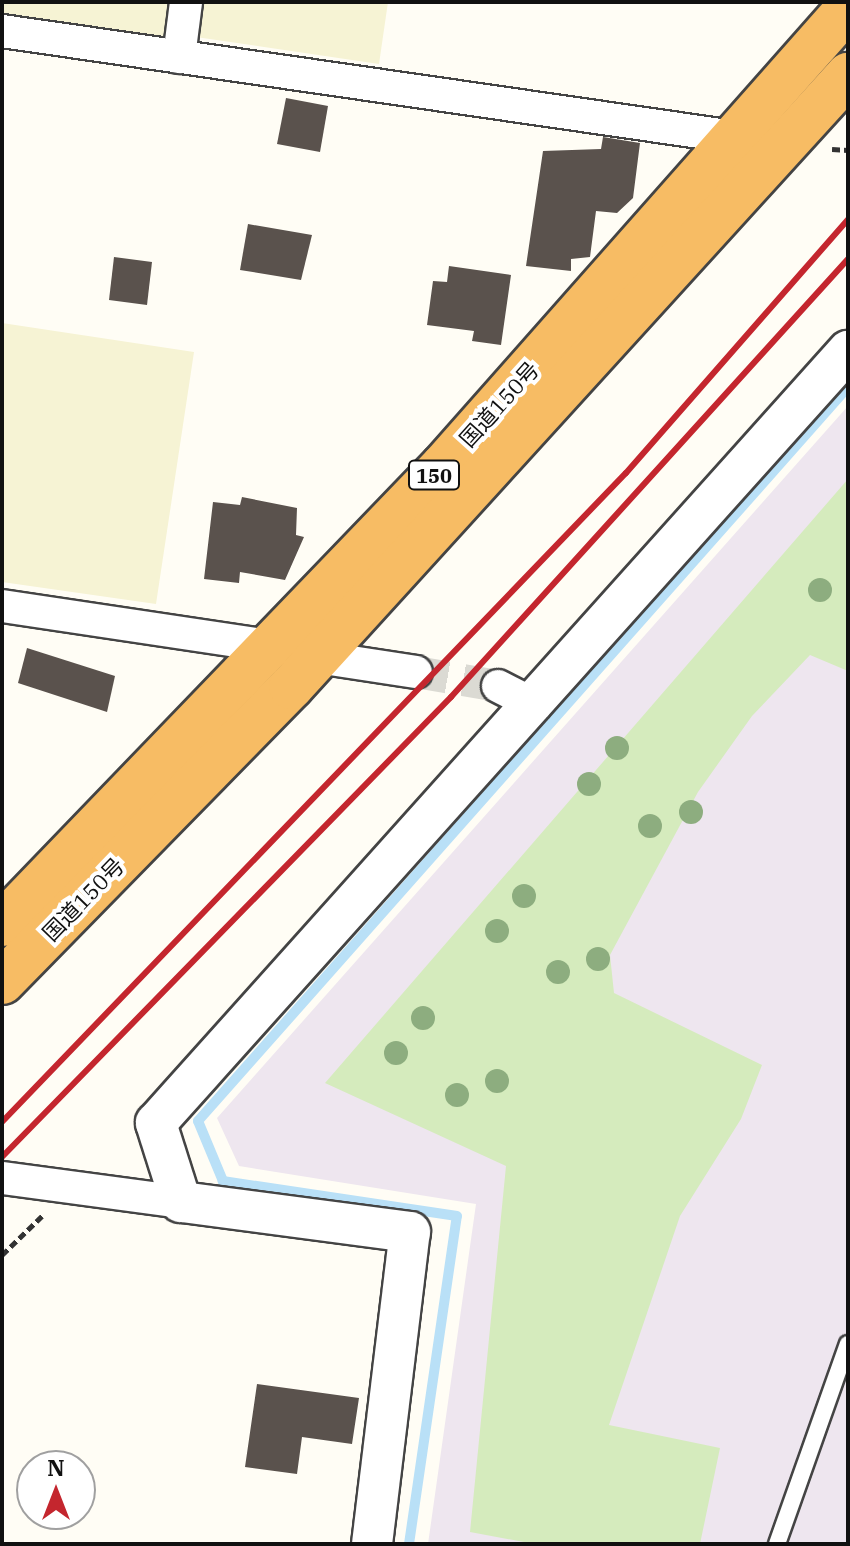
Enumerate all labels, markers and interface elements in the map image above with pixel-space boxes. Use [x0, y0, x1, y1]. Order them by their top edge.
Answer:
street label: 国道150号 [454, 356, 544, 452]
road number: 150 [408, 459, 460, 491]
street label: 国道150号 [37, 852, 129, 946]
north arrow [16, 1450, 96, 1530]
text: N [47, 1453, 65, 1482]

